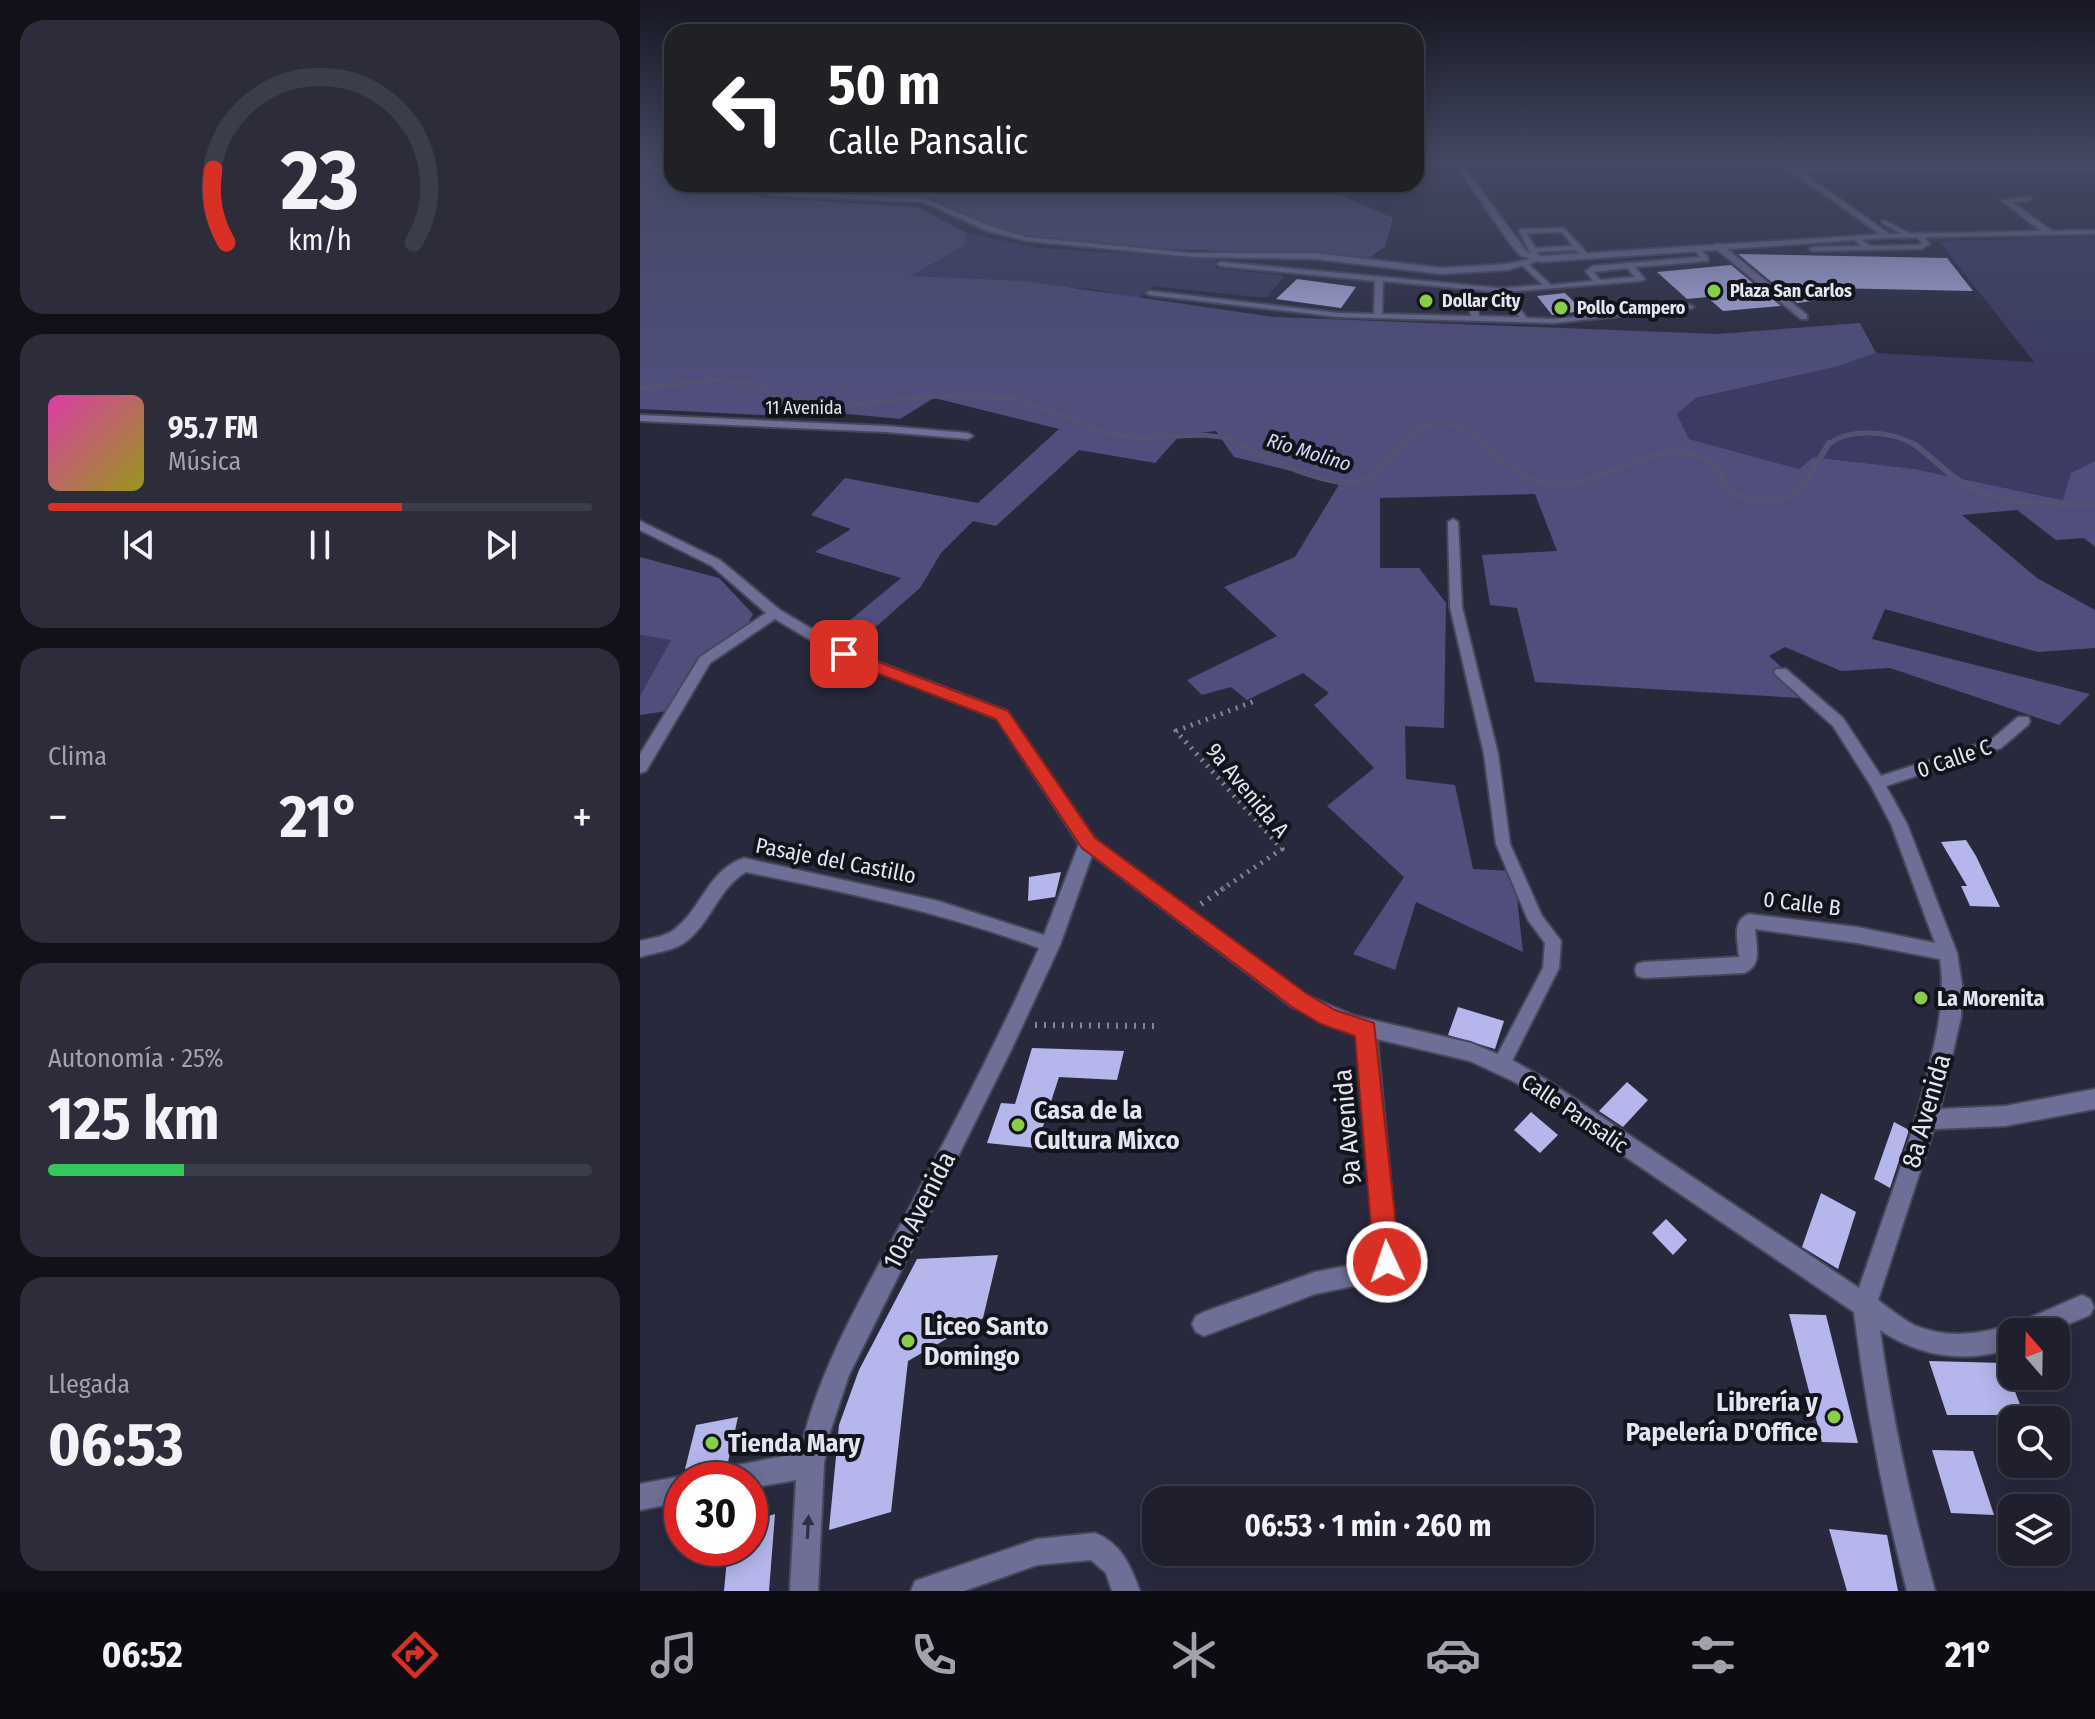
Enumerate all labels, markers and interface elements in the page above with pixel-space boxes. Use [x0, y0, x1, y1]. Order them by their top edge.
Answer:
text: 50 m [828, 52, 940, 119]
icon: left [696, 56, 800, 160]
text: Calle Pansalic [828, 120, 1028, 164]
text: 23 [280, 131, 359, 231]
text: km/h [288, 223, 352, 258]
place label: Plaza San Carlos [1730, 280, 1852, 302]
marker: Plaza San Carlos [1705, 282, 1723, 300]
place label: Dollar City [1442, 290, 1521, 312]
marker: Dollar City [1417, 292, 1435, 310]
place label: Pollo Campero [1577, 297, 1686, 319]
marker: Pollo Campero [1552, 299, 1570, 317]
street label: 11 Avenida [766, 397, 843, 419]
text: 95.7 FM [168, 410, 258, 446]
water label: Río Molino [1264, 428, 1354, 476]
text: Música [168, 446, 241, 477]
icon: previous [117, 523, 161, 567]
icon: pause [298, 523, 342, 567]
icon: next [479, 523, 523, 567]
pin [810, 620, 878, 688]
icon: arrive [822, 632, 866, 676]
street label: 0 Calle C [1913, 733, 1995, 784]
street label: 9a Avenida A [1200, 738, 1295, 843]
text: Clima [48, 741, 107, 772]
text: 21° [280, 781, 360, 853]
text: − [48, 791, 68, 844]
text: + [572, 791, 592, 844]
street label: Pasaje del Castillo [753, 832, 918, 889]
street label: 0 Calle B [1762, 885, 1842, 922]
place label: La Morenita [1937, 985, 2045, 1012]
marker: La Morenita [1912, 989, 1930, 1007]
text: Autonomía · 25% [48, 1043, 224, 1074]
street label: 8a Avenida [1895, 1051, 1957, 1172]
street label: 9a Avenida [1327, 1068, 1368, 1186]
street label: Calle Pansalic [1516, 1068, 1633, 1159]
text: 125 km [48, 1083, 219, 1155]
place label: Casa de la Cultura Mixco [1034, 1095, 1180, 1156]
marker: Casa de la Cultura Mixco [1009, 1116, 1027, 1134]
street label: 10a Avenida [877, 1146, 962, 1274]
position arrow [1345, 1220, 1429, 1304]
place label: Liceo Santo Domingo [924, 1311, 1049, 1372]
north arrow [1998, 1318, 2070, 1390]
map controls [1998, 1318, 2070, 1566]
marker: Liceo Santo Domingo [899, 1332, 917, 1350]
text: Llegada [48, 1369, 130, 1400]
place label: Librería y Papelería D'Office [1626, 1387, 1819, 1448]
button: search [1998, 1406, 2070, 1478]
marker: Librería y Papelería D'Office [1825, 1408, 1843, 1426]
text: 06:53 [48, 1409, 184, 1481]
place label: Tienda Mary [728, 1428, 861, 1459]
marker: Tienda Mary [703, 1434, 721, 1452]
speed limit sign: 30 [664, 1462, 768, 1566]
button: layers [1998, 1494, 2070, 1566]
text: 06:53 · 1 min · 260 m [1245, 1508, 1491, 1544]
one-way arrow [801, 1514, 814, 1539]
icon: directions [387, 1627, 443, 1683]
icon: music [646, 1627, 702, 1683]
icon: phone [906, 1627, 962, 1683]
icon: climate [1166, 1627, 1222, 1683]
icon: car [1425, 1627, 1481, 1683]
icon: filters [1685, 1627, 1741, 1683]
text: 06:52 [102, 1633, 183, 1677]
text: 21° [1945, 1633, 1993, 1677]

